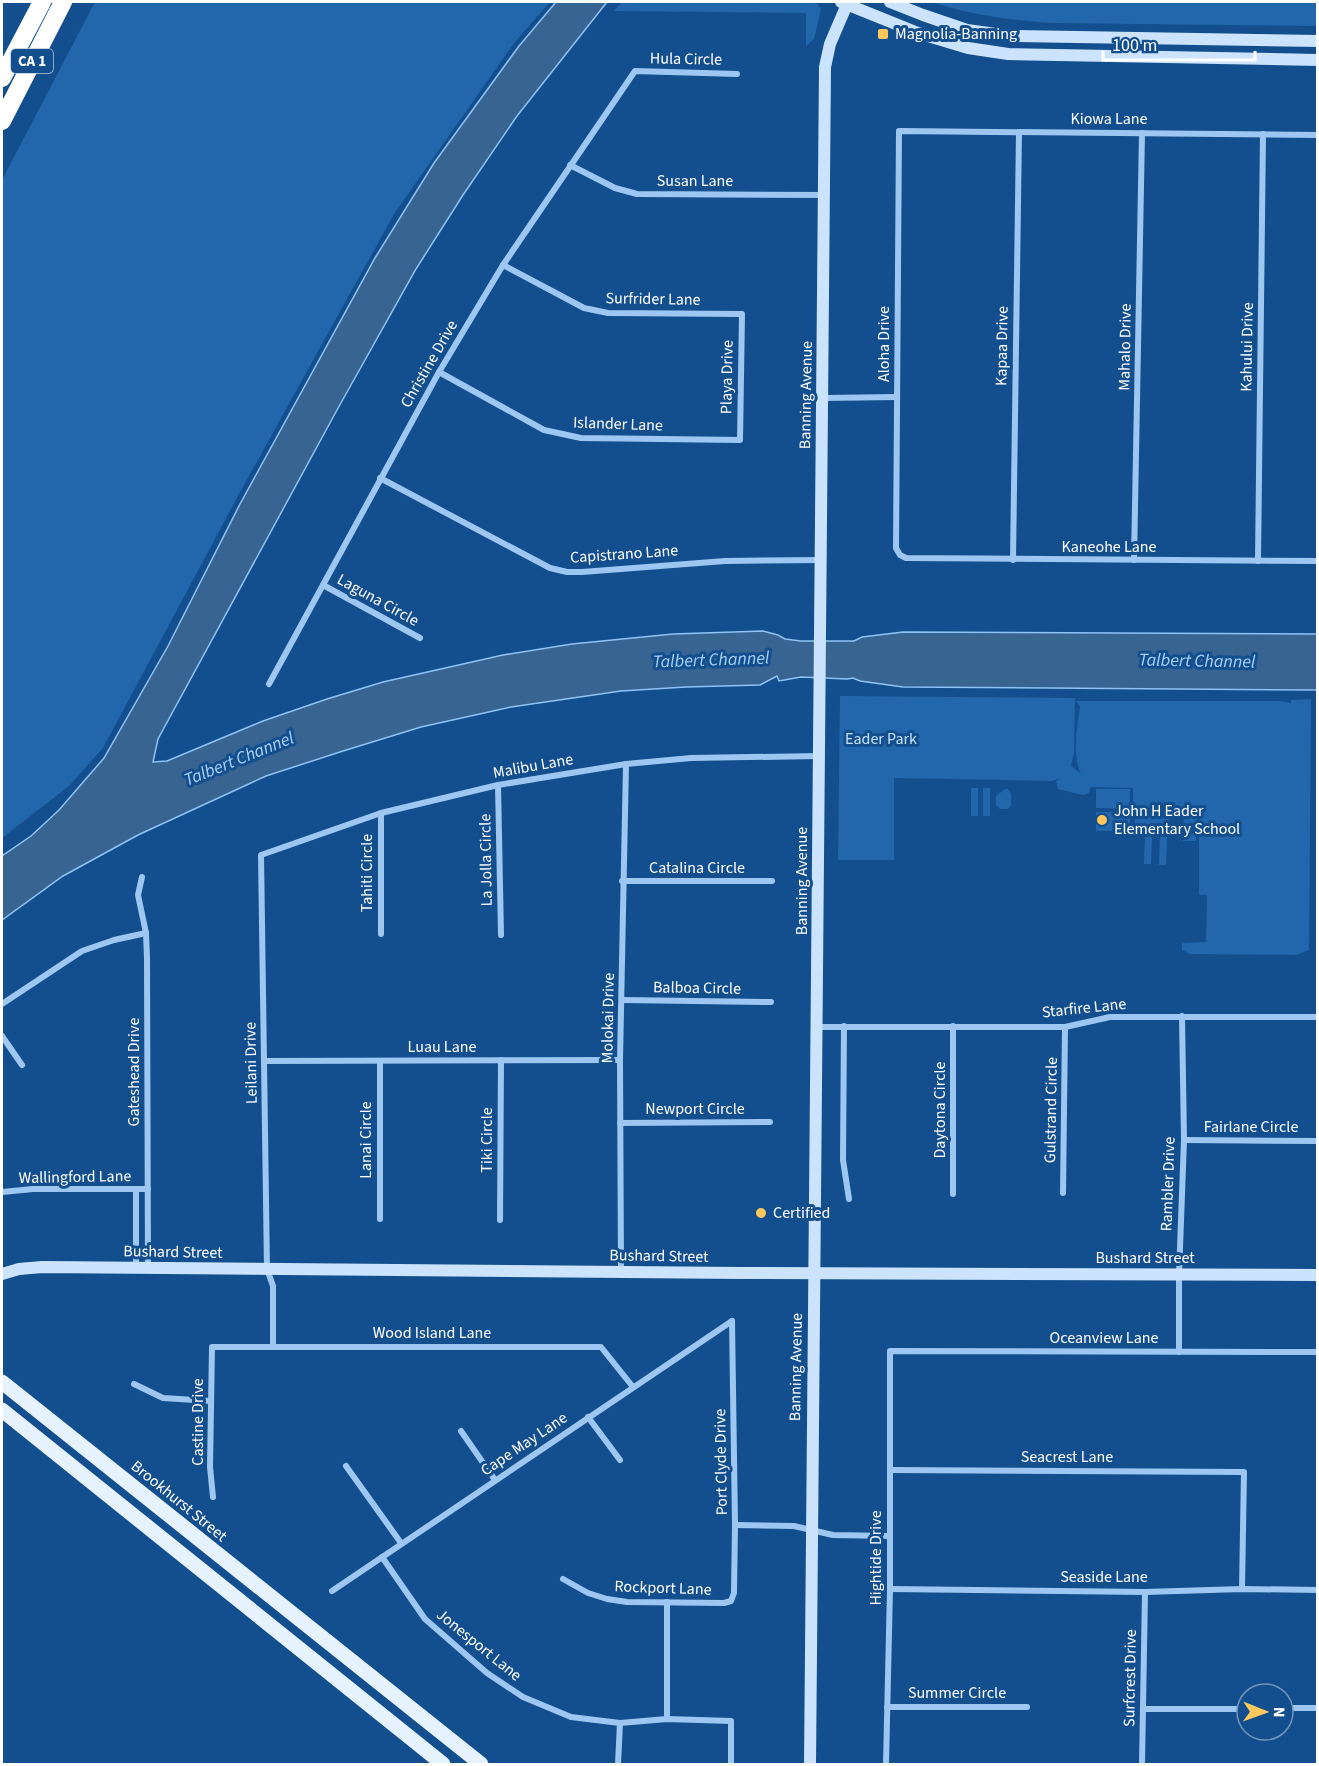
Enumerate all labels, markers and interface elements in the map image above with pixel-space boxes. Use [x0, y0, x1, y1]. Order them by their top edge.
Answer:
place label: Magnolia-Banning [895, 23, 1017, 45]
scale bar [1103, 24, 1254, 62]
marker: Magnolia-Banning [876, 27, 890, 41]
text: 100 m [1112, 33, 1157, 58]
street label: Hula Circle [650, 47, 722, 71]
road number: CA 1 [11, 49, 53, 73]
street label: Kiowa Lane [1071, 108, 1148, 130]
street label: Susan Lane [657, 170, 733, 192]
street label: Surfrider Lane [605, 287, 701, 311]
street label: Kahului Drive [1235, 302, 1259, 392]
street label: Mahalo Drive [1113, 303, 1137, 391]
street label: Aloha Drive [873, 306, 895, 382]
street label: Kapaa Drive [990, 306, 1014, 386]
street label: Christine Drive [395, 316, 463, 412]
street label: Playa Drive [715, 340, 739, 414]
street label: Banning Avenue [794, 341, 818, 449]
street label: Islander Lane [573, 411, 663, 437]
street label: Kaneohe Lane [1061, 536, 1157, 558]
street label: Capistrano Lane [569, 539, 679, 569]
street label: Laguna Circle [333, 568, 423, 632]
water label: Talbert Channel [652, 645, 770, 675]
water label: Talbert Channel [1138, 647, 1256, 675]
water label: Talbert Channel [180, 725, 298, 792]
park label: Eader Park [845, 728, 917, 750]
street label: Malibu Lane [491, 748, 575, 784]
place label: John H Eader Elementary School [1114, 800, 1240, 840]
street label: La Jolla Circle [474, 813, 498, 906]
marker: John H Eader Elementary School [1095, 813, 1109, 827]
street label: Banning Avenue [791, 827, 813, 935]
street label: Tahiti Circle [356, 834, 378, 912]
street label: Catalina Circle [649, 857, 745, 879]
street label: Molokai Drive [596, 972, 620, 1064]
street label: Balboa Circle [653, 976, 741, 1000]
street label: Starfire Lane [1041, 993, 1127, 1023]
street label: Gateshead Drive [123, 1018, 145, 1126]
street label: Leilani Drive [239, 1022, 263, 1104]
street label: Luau Lane [408, 1036, 476, 1058]
street label: Gulstrand Circle [1039, 1057, 1063, 1163]
street label: Daytona Circle [929, 1061, 951, 1159]
street label: Newport Circle [645, 1098, 745, 1120]
street label: Lanai Circle [355, 1101, 377, 1179]
street label: Tiki Circle [476, 1107, 498, 1173]
street label: Fairlane Circle [1204, 1116, 1298, 1138]
street label: Rambler Drive [1155, 1136, 1181, 1232]
street label: Wallingford Lane [19, 1165, 131, 1189]
place label: Certified [773, 1202, 830, 1224]
marker: Certified [754, 1206, 768, 1220]
street label: Bushard Street [123, 1240, 223, 1264]
street label: Bushard Street [609, 1244, 709, 1268]
street label: Bushard Street [1095, 1247, 1195, 1269]
street label: Banning Avenue [784, 1313, 808, 1421]
street label: Wood Island Lane [373, 1322, 491, 1344]
street label: Oceanview Lane [1050, 1327, 1158, 1349]
street label: Castine Drive [187, 1378, 209, 1466]
street label: Cape May Lane [476, 1407, 572, 1481]
street label: Port Clyde Drive [709, 1408, 733, 1516]
street label: Seacrest Lane [1021, 1446, 1113, 1468]
street label: Brookhurst Street [126, 1455, 232, 1547]
street label: Hightide Drive [865, 1510, 887, 1606]
street label: Seaside Lane [1060, 1566, 1148, 1588]
street label: Rockport Lane [614, 1575, 712, 1601]
street label: Jonesport Lane [432, 1604, 526, 1686]
street label: Surfcrest Drive [1118, 1629, 1142, 1727]
street label: Summer Circle [908, 1682, 1006, 1704]
north arrow [1235, 1682, 1295, 1742]
text: N [1268, 1707, 1290, 1718]

